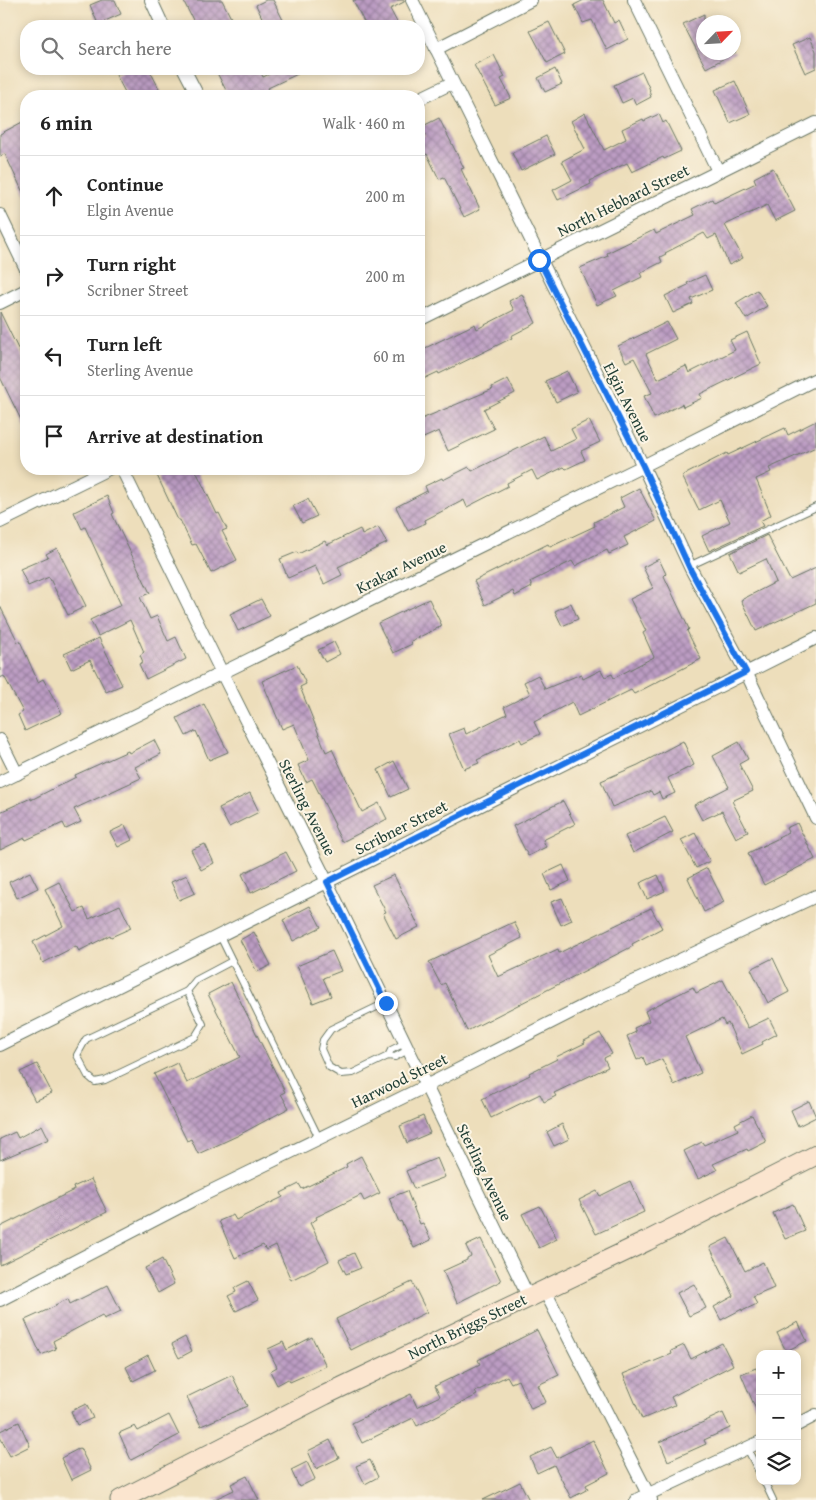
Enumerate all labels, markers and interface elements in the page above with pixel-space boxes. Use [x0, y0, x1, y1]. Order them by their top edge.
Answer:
north arrow [696, 15, 741, 60]
search box [20, 20, 425, 75]
icon: search [38, 34, 66, 62]
text: Search here [78, 34, 172, 62]
text: 6 min [40, 107, 92, 138]
text: Walk · 460 m [322, 111, 405, 135]
street label: North Hebbard Street [553, 157, 694, 242]
text: Continue [87, 170, 164, 198]
icon: ahead [40, 182, 68, 210]
text: 200 m [365, 184, 405, 208]
text: Elgin Avenue [87, 198, 174, 222]
route start [528, 249, 551, 272]
text: Turn right [87, 250, 176, 278]
icon: right [40, 262, 68, 290]
text: 200 m [365, 264, 405, 288]
text: Scribner Street [87, 278, 188, 302]
text: Turn left [87, 330, 162, 358]
icon: left [40, 342, 68, 370]
text: 60 m [373, 344, 405, 368]
text: Sterling Avenue [87, 358, 193, 382]
street label: Elgin Avenue [598, 358, 658, 446]
icon: arrive [40, 422, 68, 450]
text: Arrive at destination [87, 422, 263, 450]
street label: Krakar Avenue [352, 535, 450, 599]
street label: Sterling Avenue [273, 754, 343, 860]
street label: Scribner Street [350, 793, 452, 861]
route end [375, 992, 398, 1015]
street label: Harwood Street [347, 1046, 452, 1114]
street label: Sterling Avenue [451, 1119, 519, 1225]
street label: North Briggs Street [403, 1287, 531, 1365]
map controls [756, 1350, 801, 1485]
button: + [756, 1350, 801, 1395]
button: − [756, 1395, 801, 1440]
button: layers [756, 1440, 801, 1485]

